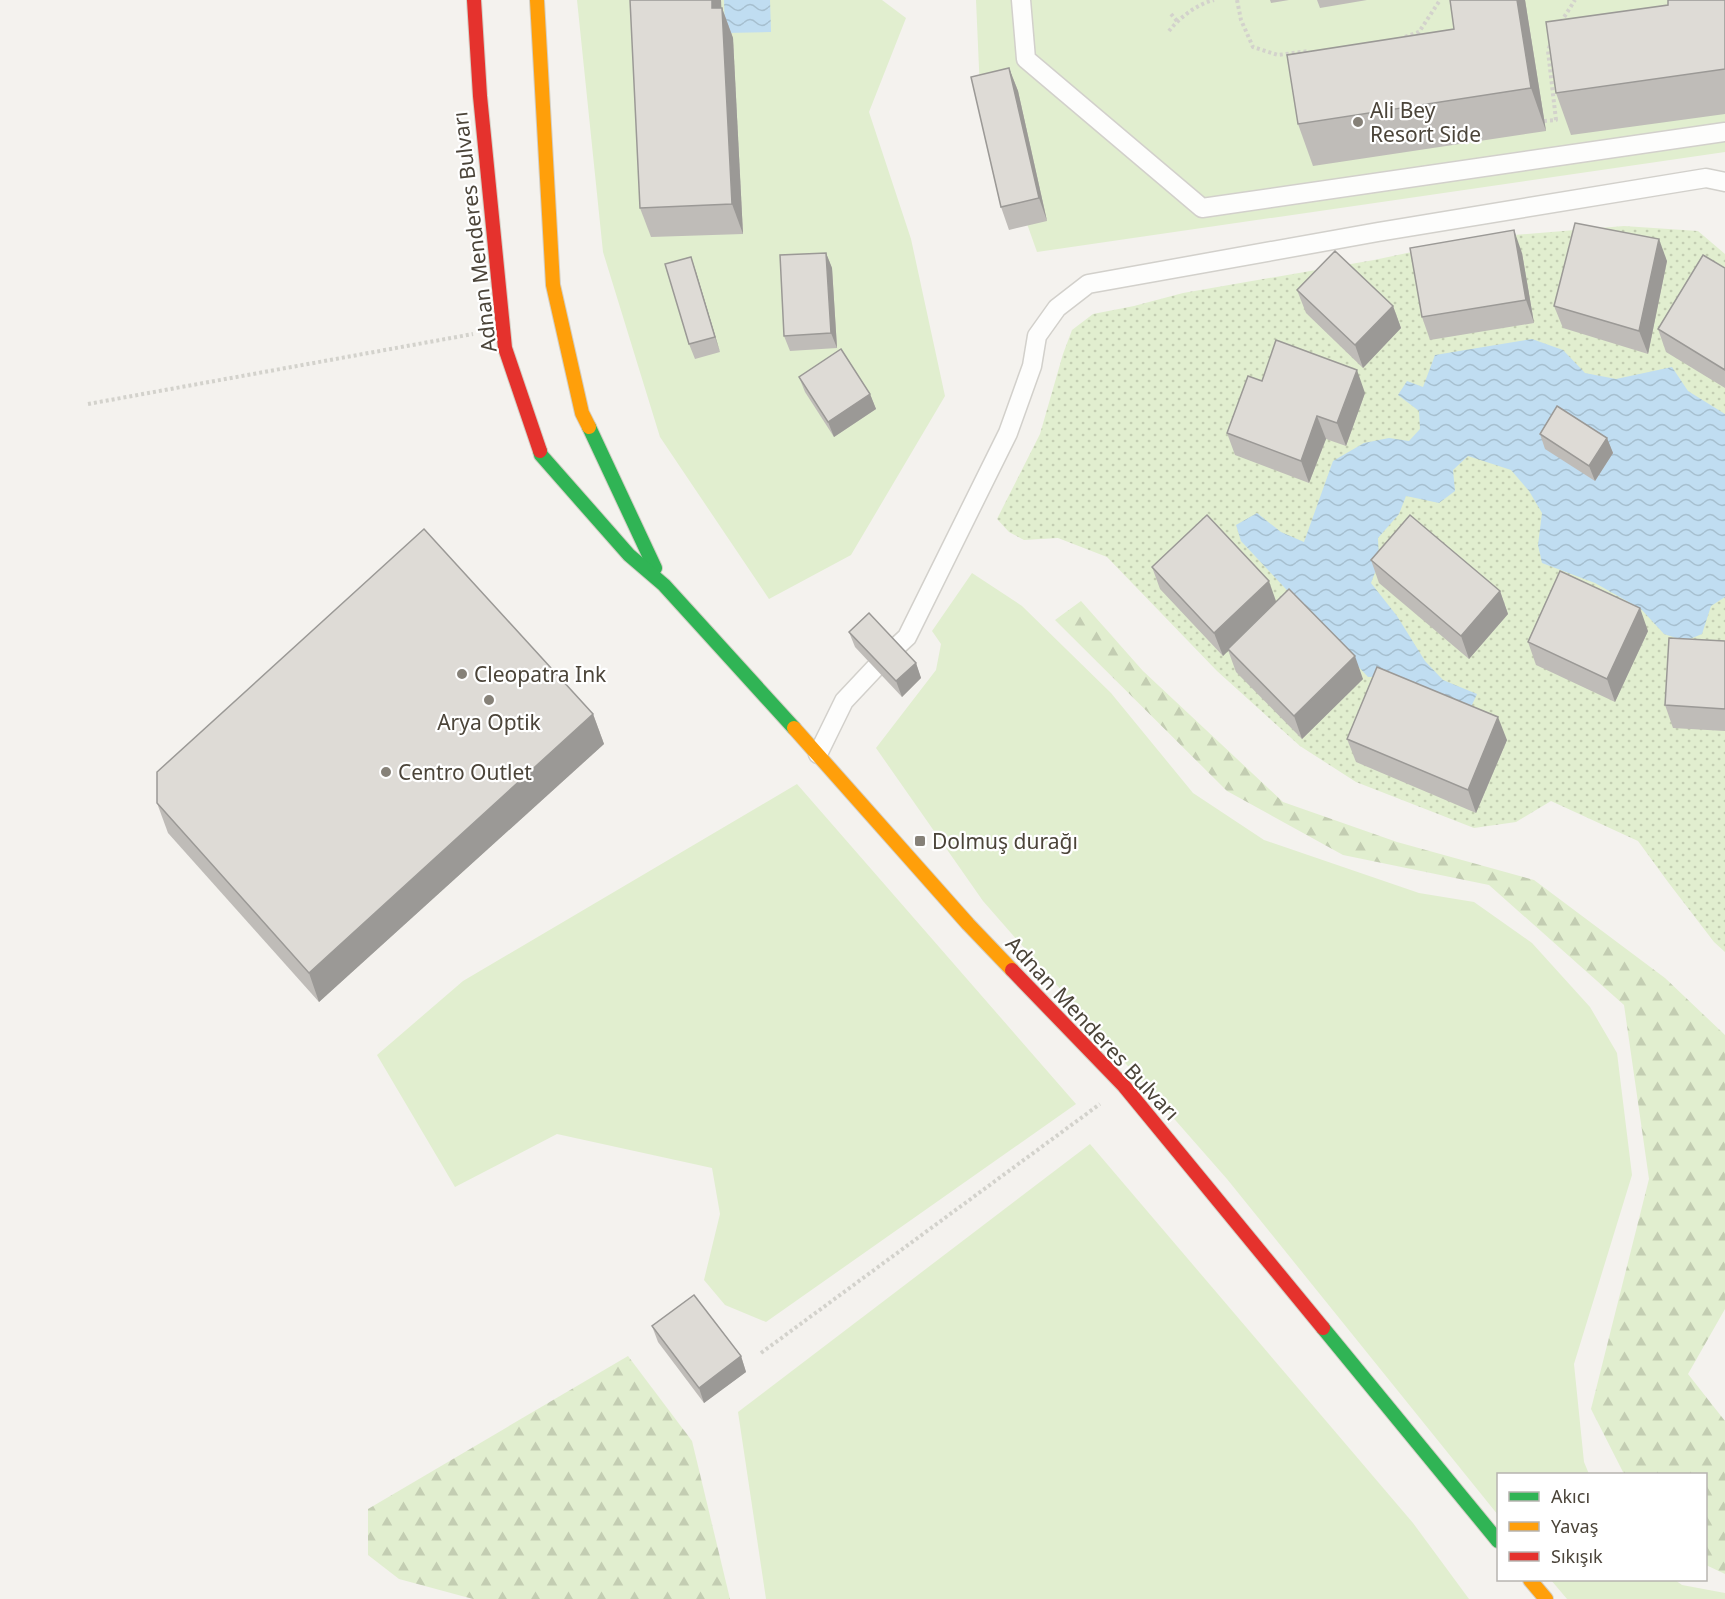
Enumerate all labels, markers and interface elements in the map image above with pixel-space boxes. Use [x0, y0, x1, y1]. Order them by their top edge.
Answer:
place label: Ali Bey Resort Side [1370, 96, 1481, 148]
street label: Adnan Menderes Bulvarı [445, 110, 503, 354]
marker: Ali Bey Resort Side [1351, 115, 1365, 129]
place label: Cleopatra Ink [474, 660, 607, 688]
marker: Cleopatra Ink [455, 667, 469, 681]
marker: Arya Optik [482, 693, 496, 707]
place label: Arya Optik [437, 708, 542, 736]
place label: Centro Outlet [398, 758, 532, 786]
marker: Centro Outlet [379, 765, 393, 779]
place label: Dolmuş durağı [932, 827, 1078, 855]
marker: Dolmuş durağı [913, 834, 927, 848]
street label: Adnan Menderes Bulvarı [1000, 930, 1186, 1126]
legend [1497, 1473, 1707, 1581]
text: Akıcı [1551, 1484, 1590, 1508]
text: Yavaş [1551, 1514, 1598, 1538]
text: Sıkışık [1551, 1544, 1603, 1568]

